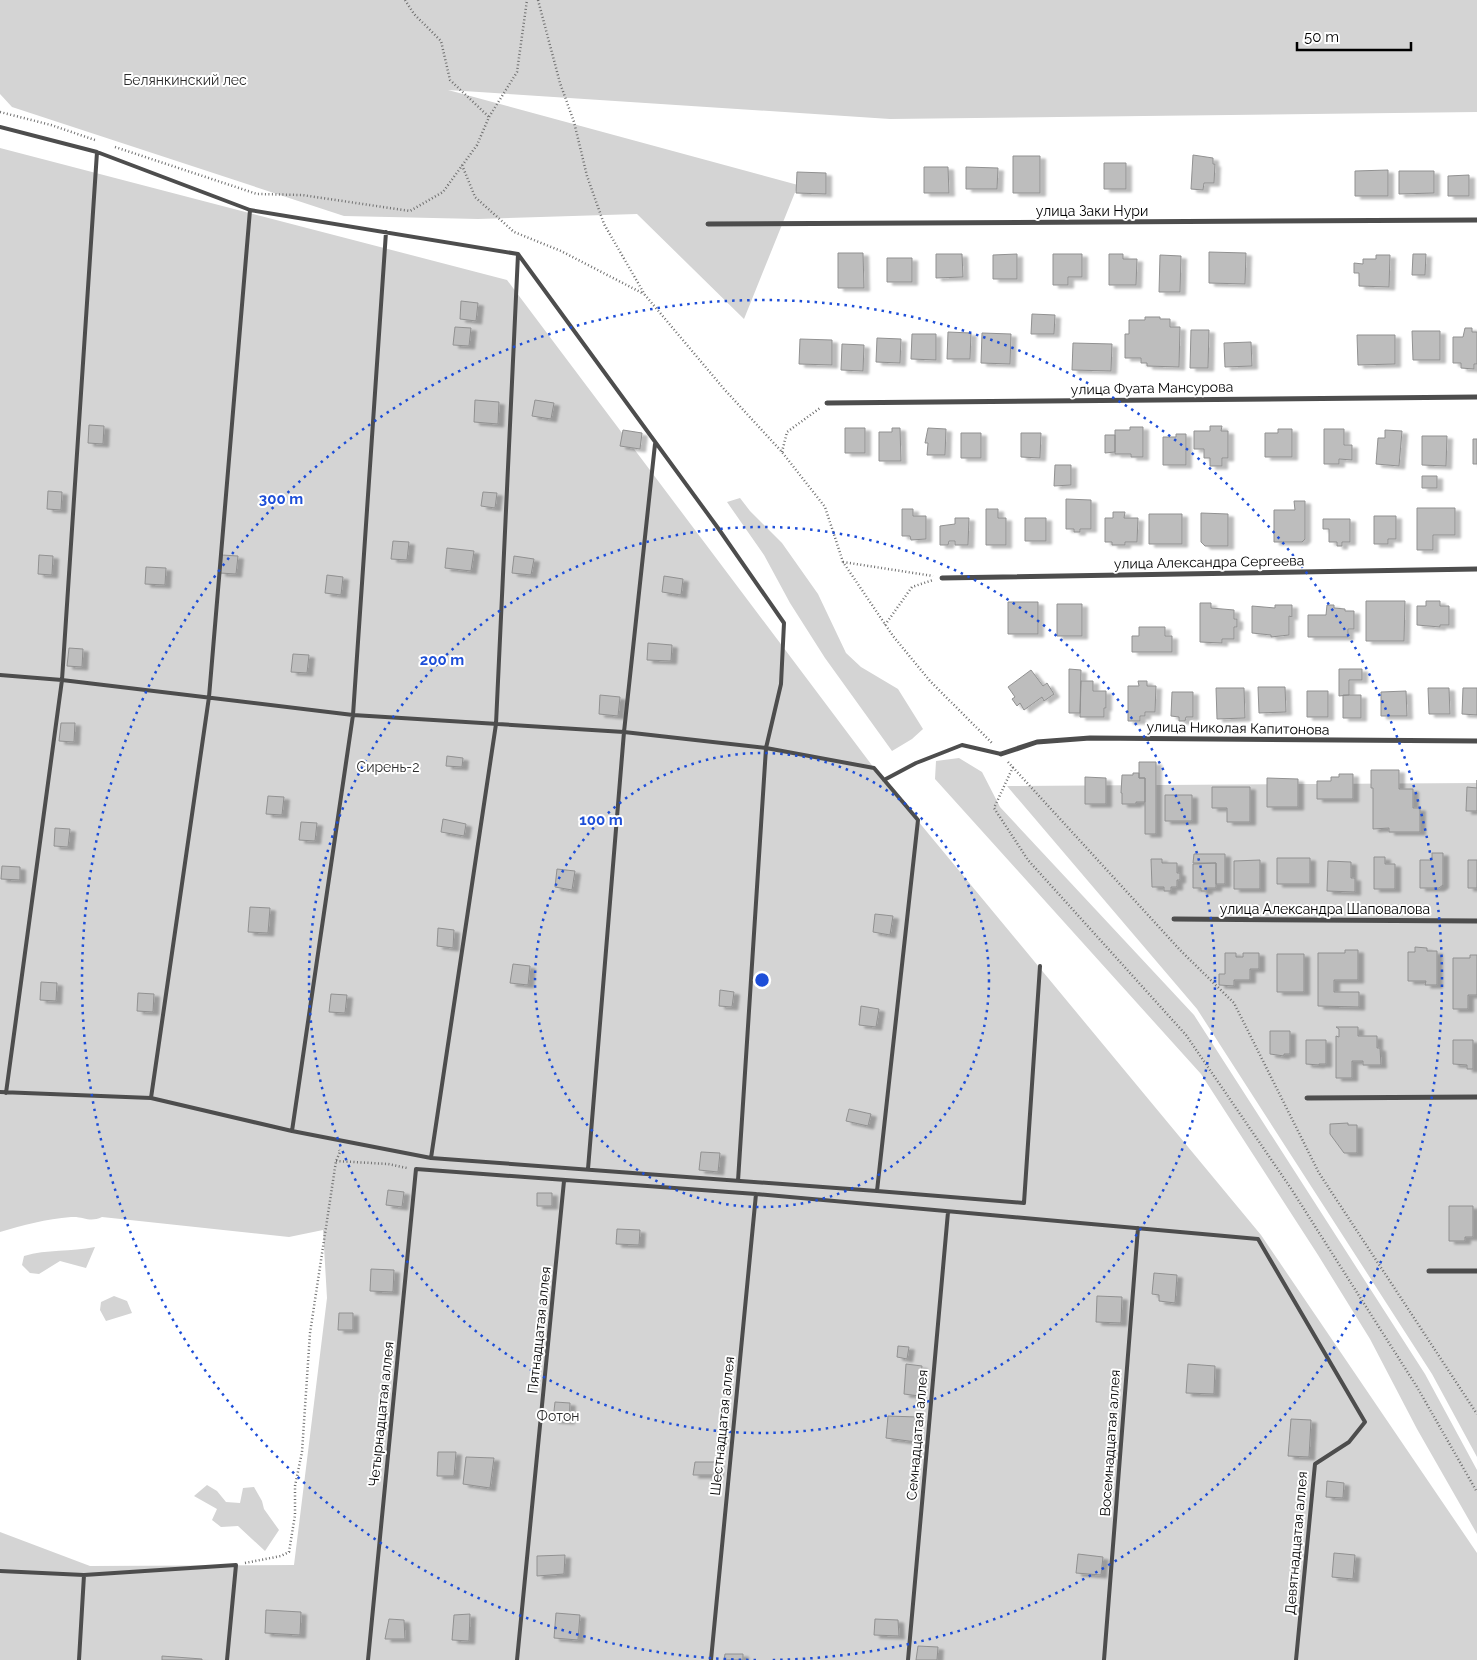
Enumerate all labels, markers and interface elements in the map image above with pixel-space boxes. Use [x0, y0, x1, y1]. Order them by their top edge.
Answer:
scale bar [1297, 20, 1411, 52]
text: 50 m [1304, 28, 1339, 46]
park label: Белянкинский лес [123, 72, 247, 88]
street label: улица Заки Нури [1036, 203, 1148, 219]
street label: улица Фуата Мансурова [1071, 379, 1233, 397]
text: 300 m [259, 490, 303, 508]
street label: улица Александра Сергеева [1114, 552, 1304, 572]
text: 200 m [420, 651, 464, 669]
street label: улица Николая Капитонова [1146, 718, 1330, 738]
park label: Сирень-2 [357, 759, 419, 775]
text: 100 m [579, 811, 623, 829]
street label: улица Александра Шаповалова [1220, 901, 1430, 917]
centre of rings [753, 971, 771, 989]
street label: Пятнадцатая аллея [524, 1266, 554, 1394]
street label: Четырнадцатая аллея [365, 1341, 397, 1487]
street label: Шестнадцатая аллея [707, 1356, 737, 1496]
street label: Семнадцатая аллея [903, 1369, 931, 1501]
street label: Восемнадцатая аллея [1097, 1369, 1123, 1517]
park label: Фотон [537, 1408, 579, 1424]
street label: Девятнадцатая аллея [1282, 1471, 1310, 1615]

